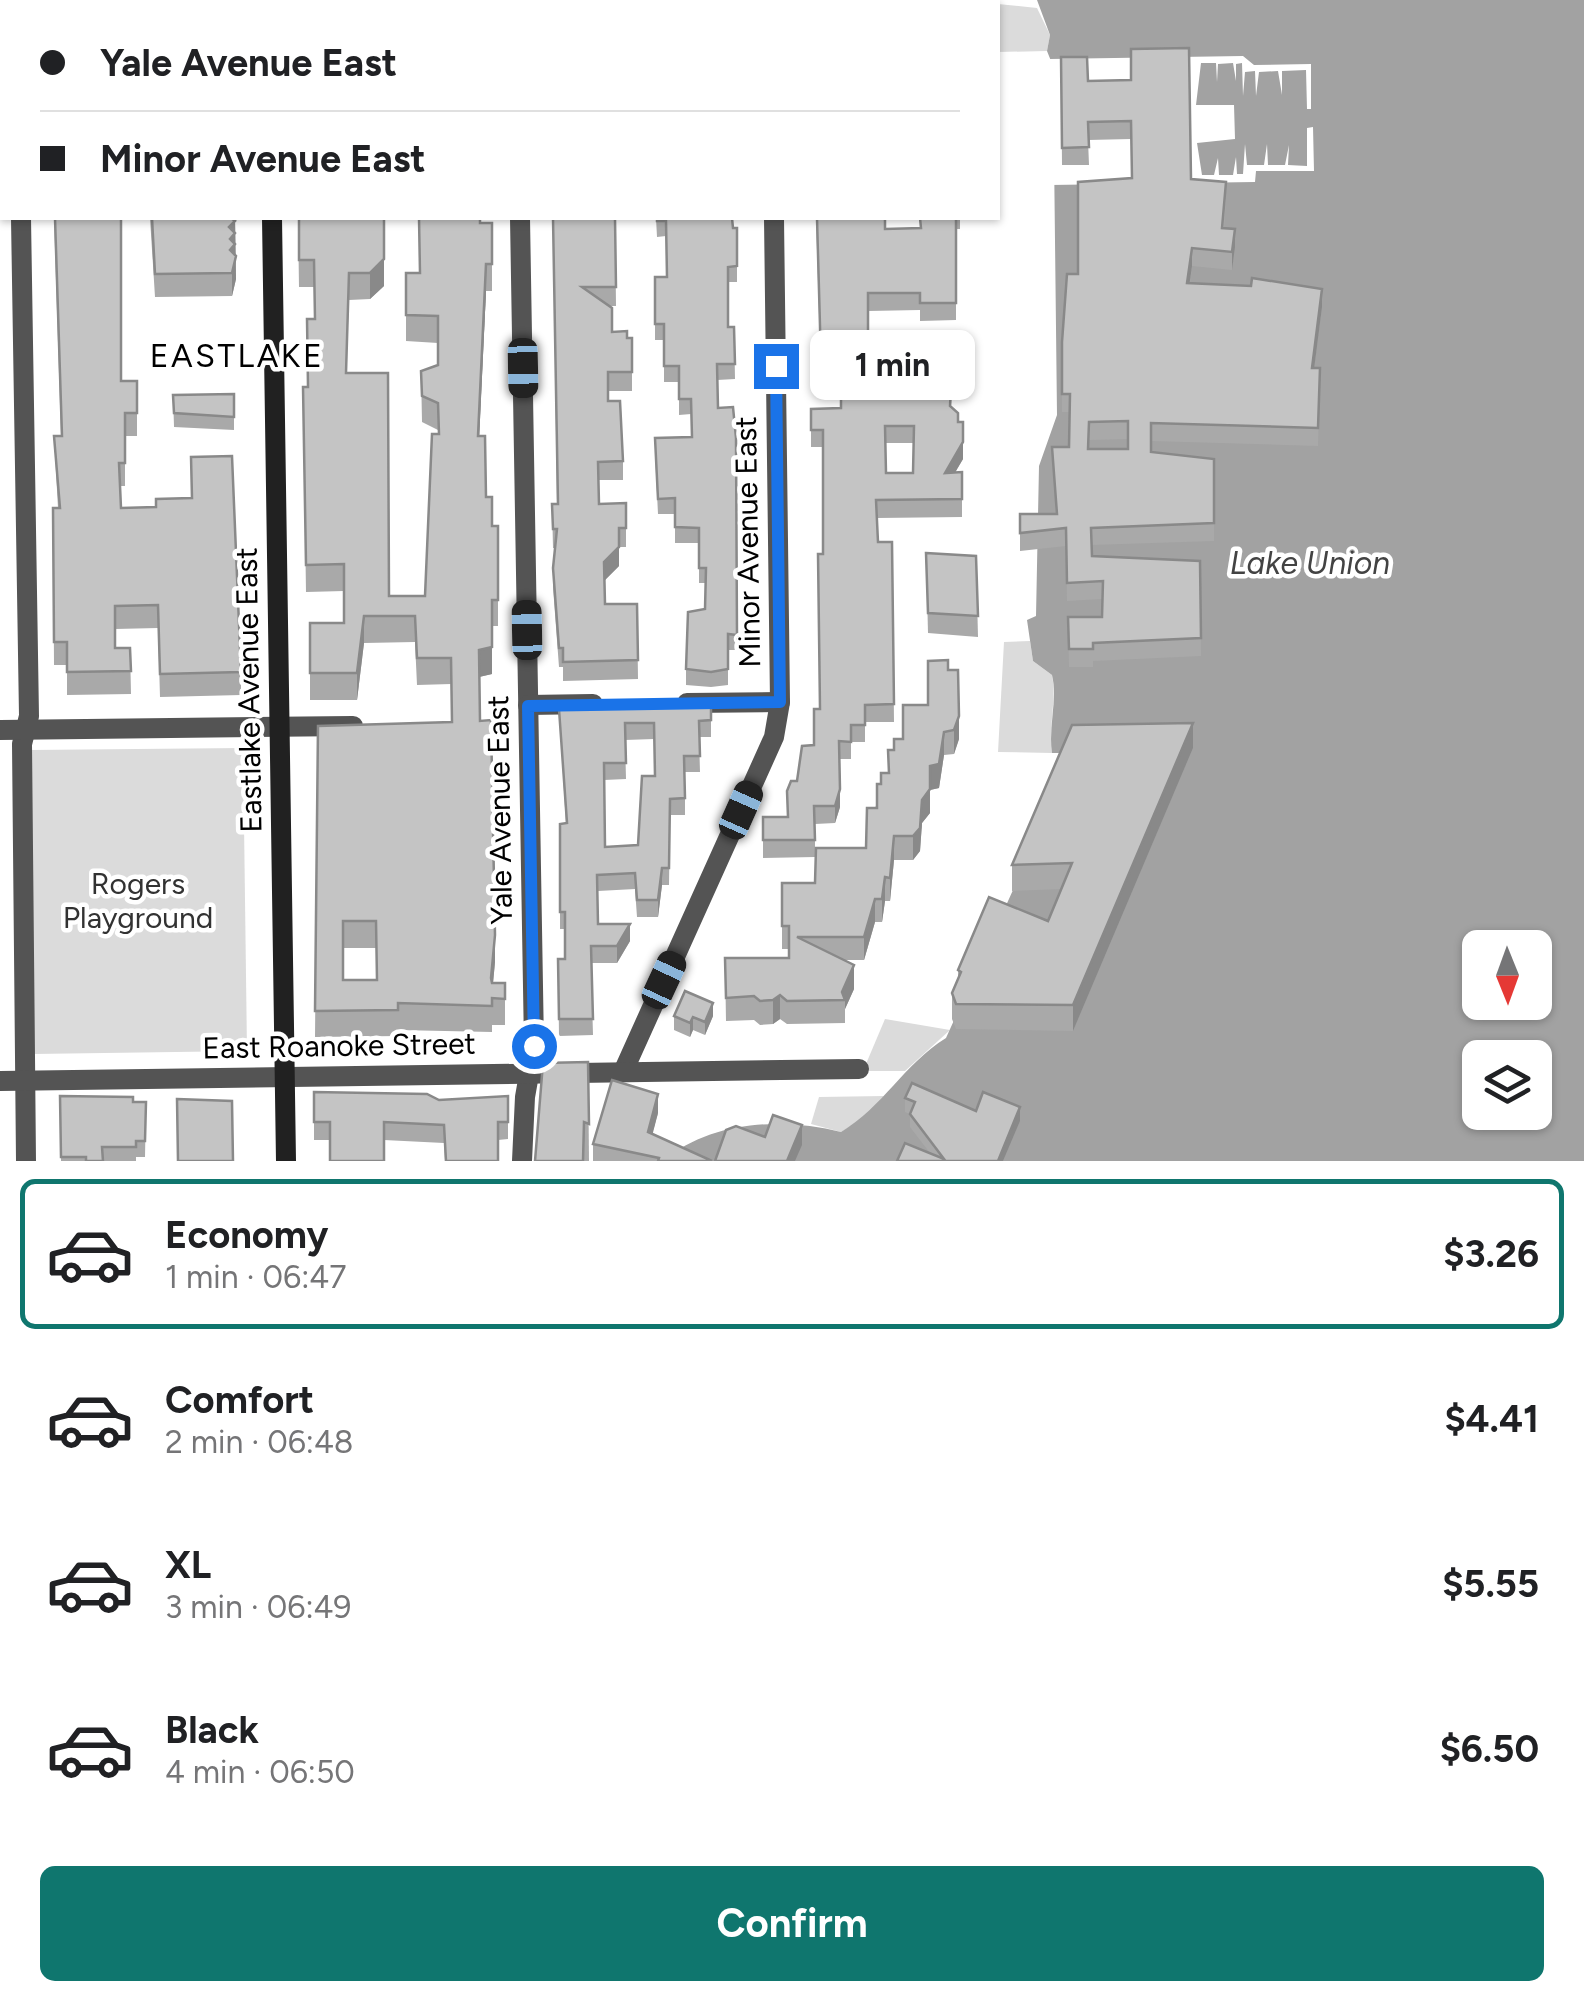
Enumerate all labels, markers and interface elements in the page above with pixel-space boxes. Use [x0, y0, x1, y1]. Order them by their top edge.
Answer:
text: Yale Avenue East [100, 40, 397, 86]
text: Minor Avenue East [100, 136, 426, 182]
callout: 1 min [811, 331, 976, 401]
district label: EASTLAKE [150, 337, 324, 375]
car [507, 338, 539, 398]
route end [754, 344, 799, 389]
text: 1 min [855, 346, 930, 384]
street label: Minor Avenue East [727, 416, 768, 668]
water label: Lake Union [1230, 544, 1390, 582]
street label: Eastlake Avenue East [228, 547, 269, 833]
car [511, 600, 543, 660]
street label: Yale Avenue East [479, 695, 520, 925]
car [715, 776, 767, 844]
park label: Rogers Playground [63, 865, 213, 936]
north arrow [1462, 930, 1552, 1020]
map controls [1462, 930, 1552, 1130]
car [638, 946, 690, 1014]
route start [512, 1024, 557, 1069]
street label: East Roanoke Street [202, 1025, 476, 1066]
button: layers [1462, 1040, 1552, 1130]
icon: car [45, 1209, 135, 1299]
text: Economy [165, 1212, 328, 1258]
text: $3.26 [1443, 1231, 1539, 1277]
text: 1 min · 06:47 [165, 1258, 346, 1296]
icon: car [45, 1374, 135, 1464]
text: Comfort [165, 1377, 314, 1423]
text: $4.41 [1444, 1396, 1539, 1442]
text: 2 min · 06:48 [165, 1423, 353, 1461]
icon: car [45, 1539, 135, 1629]
text: XL [165, 1542, 211, 1588]
text: $5.55 [1442, 1561, 1539, 1607]
text: 3 min · 06:49 [165, 1588, 351, 1626]
icon: car [45, 1704, 135, 1794]
text: Black [165, 1707, 259, 1753]
text: $6.50 [1440, 1726, 1539, 1772]
text: 4 min · 06:50 [165, 1753, 355, 1791]
button: Confirm [40, 1866, 1544, 1981]

